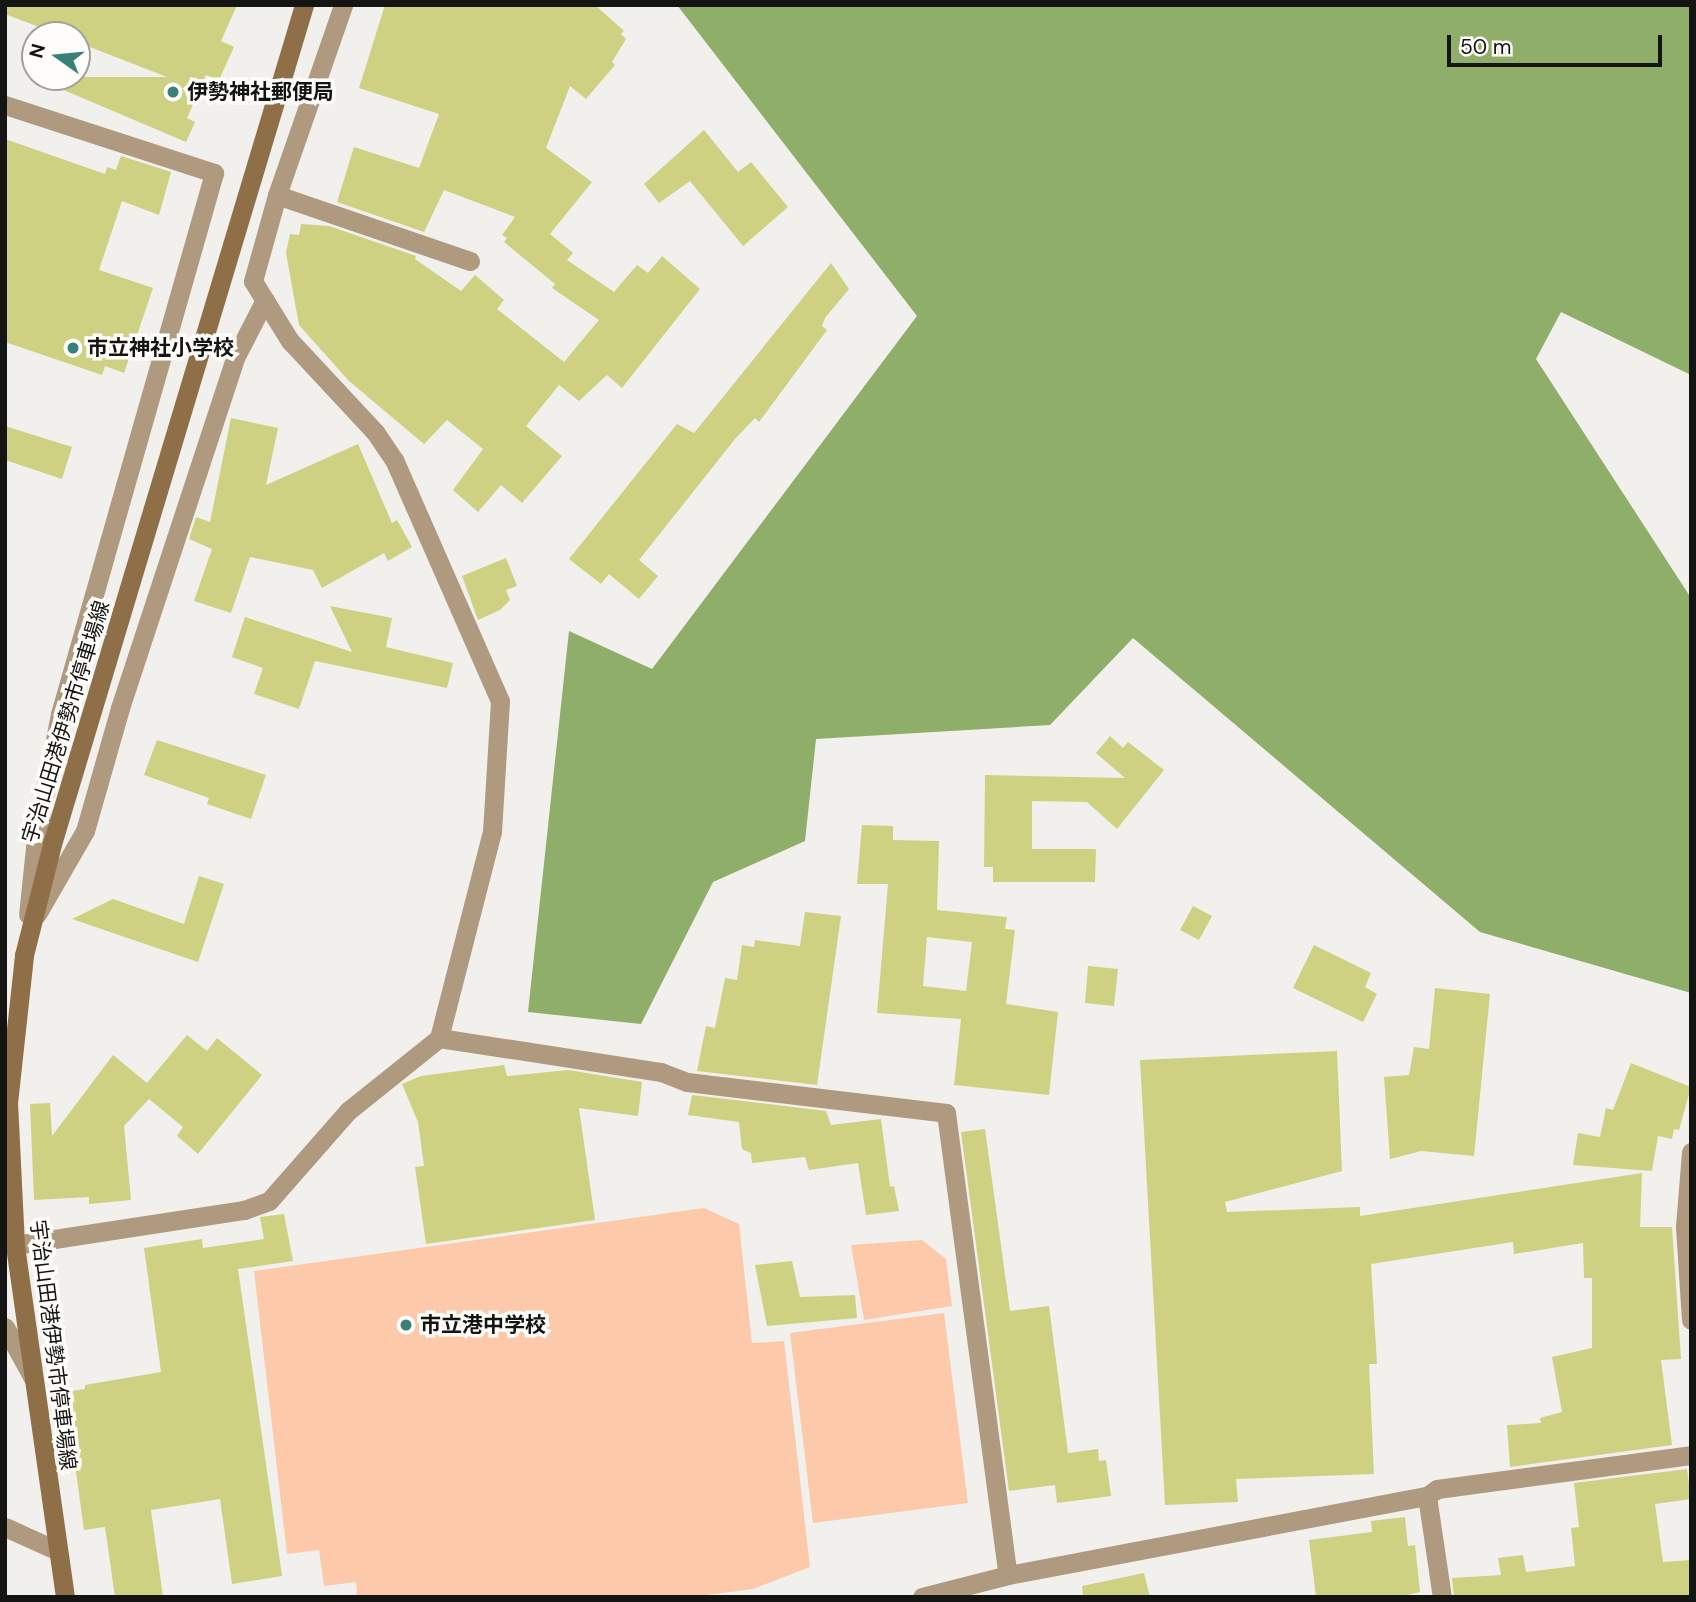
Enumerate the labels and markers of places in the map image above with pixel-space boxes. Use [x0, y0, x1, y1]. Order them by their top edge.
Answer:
place label: 伊勢神社郵便局 [187, 79, 334, 105]
marker: 伊勢神社郵便局 [165, 84, 181, 100]
place label: 市立神社小学校 [87, 335, 234, 361]
marker: 市立神社小学校 [65, 340, 81, 356]
place label: 市立港中学校 [420, 1312, 546, 1338]
marker: 市立港中学校 [398, 1317, 414, 1333]

